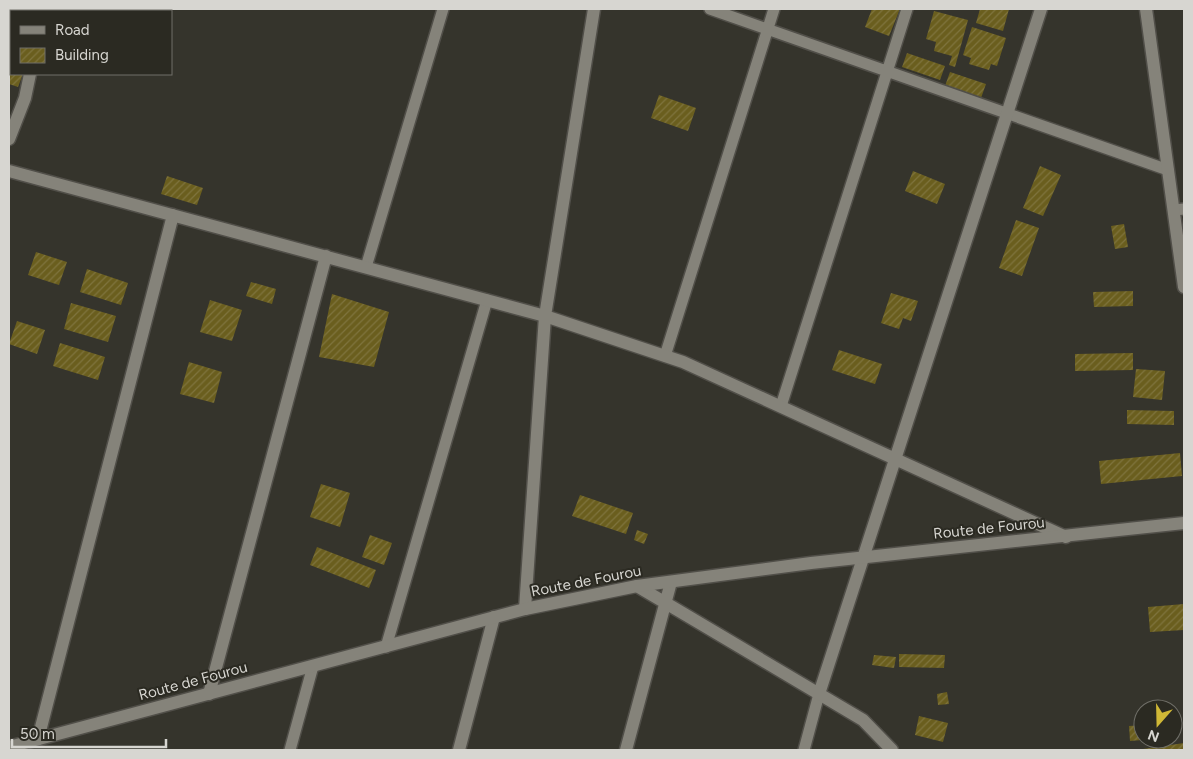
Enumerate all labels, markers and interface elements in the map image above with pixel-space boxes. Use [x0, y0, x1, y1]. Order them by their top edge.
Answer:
legend [10, 10, 172, 75]
text: Road [55, 21, 90, 39]
text: Building [55, 46, 109, 64]
street label: Route de Fourou [932, 513, 1046, 543]
street label: Route de Fourou [529, 561, 643, 601]
street label: Route de Fourou [137, 658, 249, 704]
north arrow [1133, 699, 1183, 749]
scale bar [12, 716, 166, 748]
text: 50 m [20, 725, 55, 743]
text: N [1146, 726, 1162, 746]

